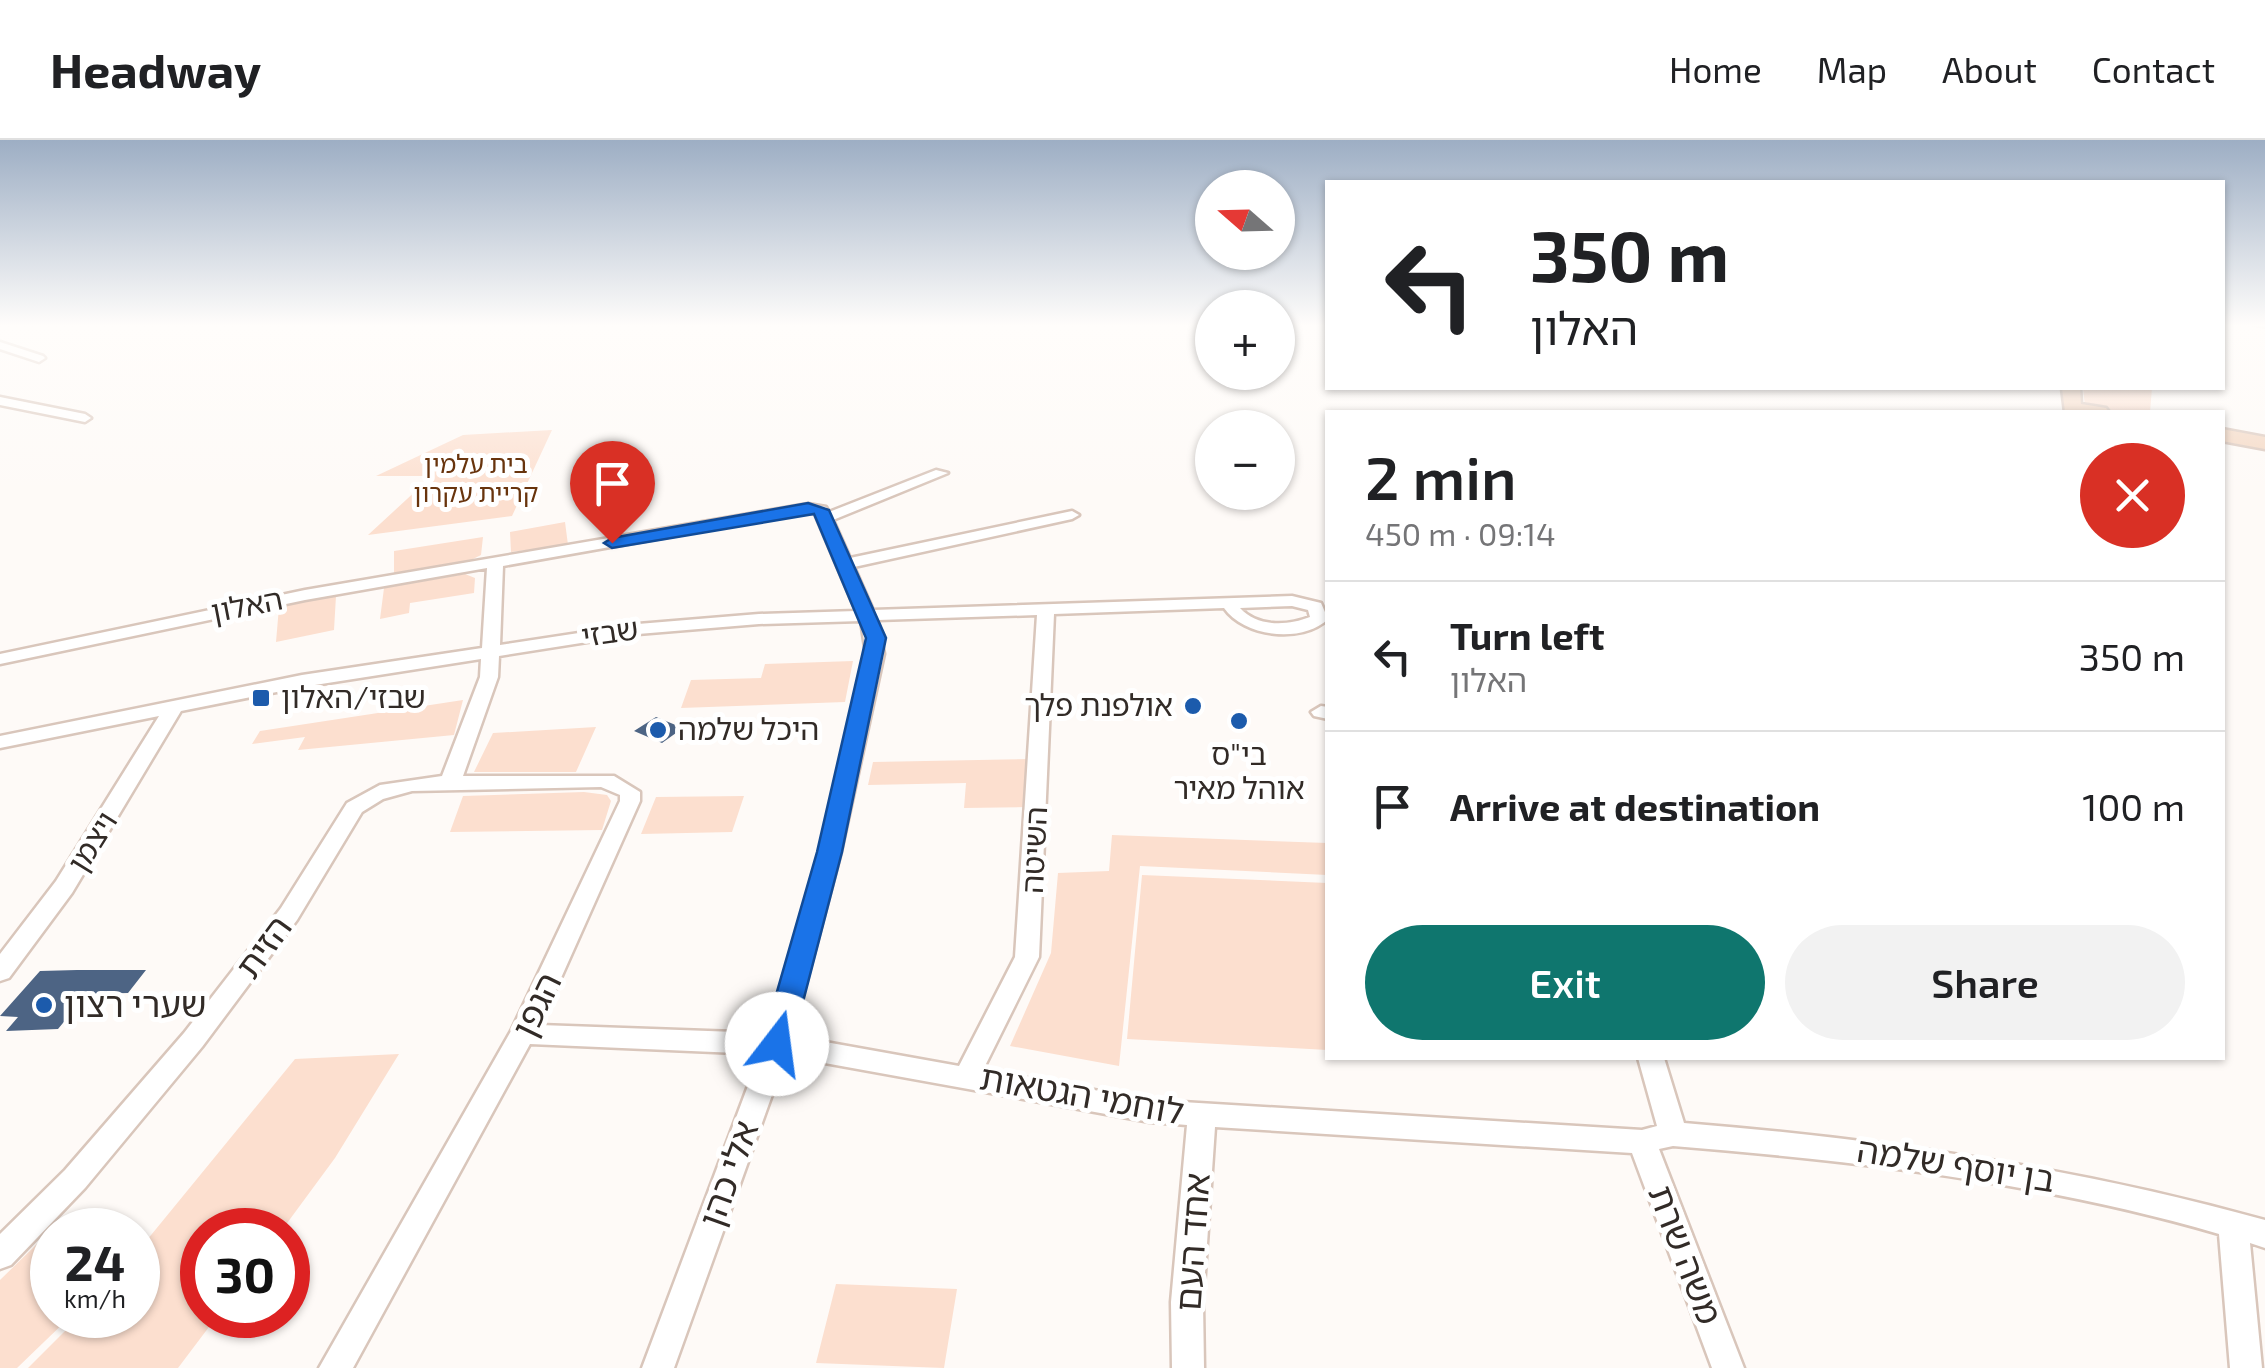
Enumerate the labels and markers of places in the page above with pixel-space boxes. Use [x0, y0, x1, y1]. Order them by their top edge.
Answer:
pin [570, 441, 655, 544]
place label: שבזי/האלון [281, 678, 426, 714]
place label: אולפנת פלך [1024, 686, 1173, 722]
marker: שבזי/האלון [250, 687, 272, 709]
marker: אולפנת פלך [1182, 695, 1204, 717]
place label: היכל שלמה [678, 710, 819, 746]
marker: בי"ס אוהל מאיר [1228, 710, 1250, 732]
marker: היכל שלמה [647, 719, 669, 741]
place label: בי"ס אוהל מאיר [1173, 735, 1305, 805]
place label: שערי רצון [64, 982, 207, 1024]
marker: שערי רצון [33, 994, 55, 1016]

